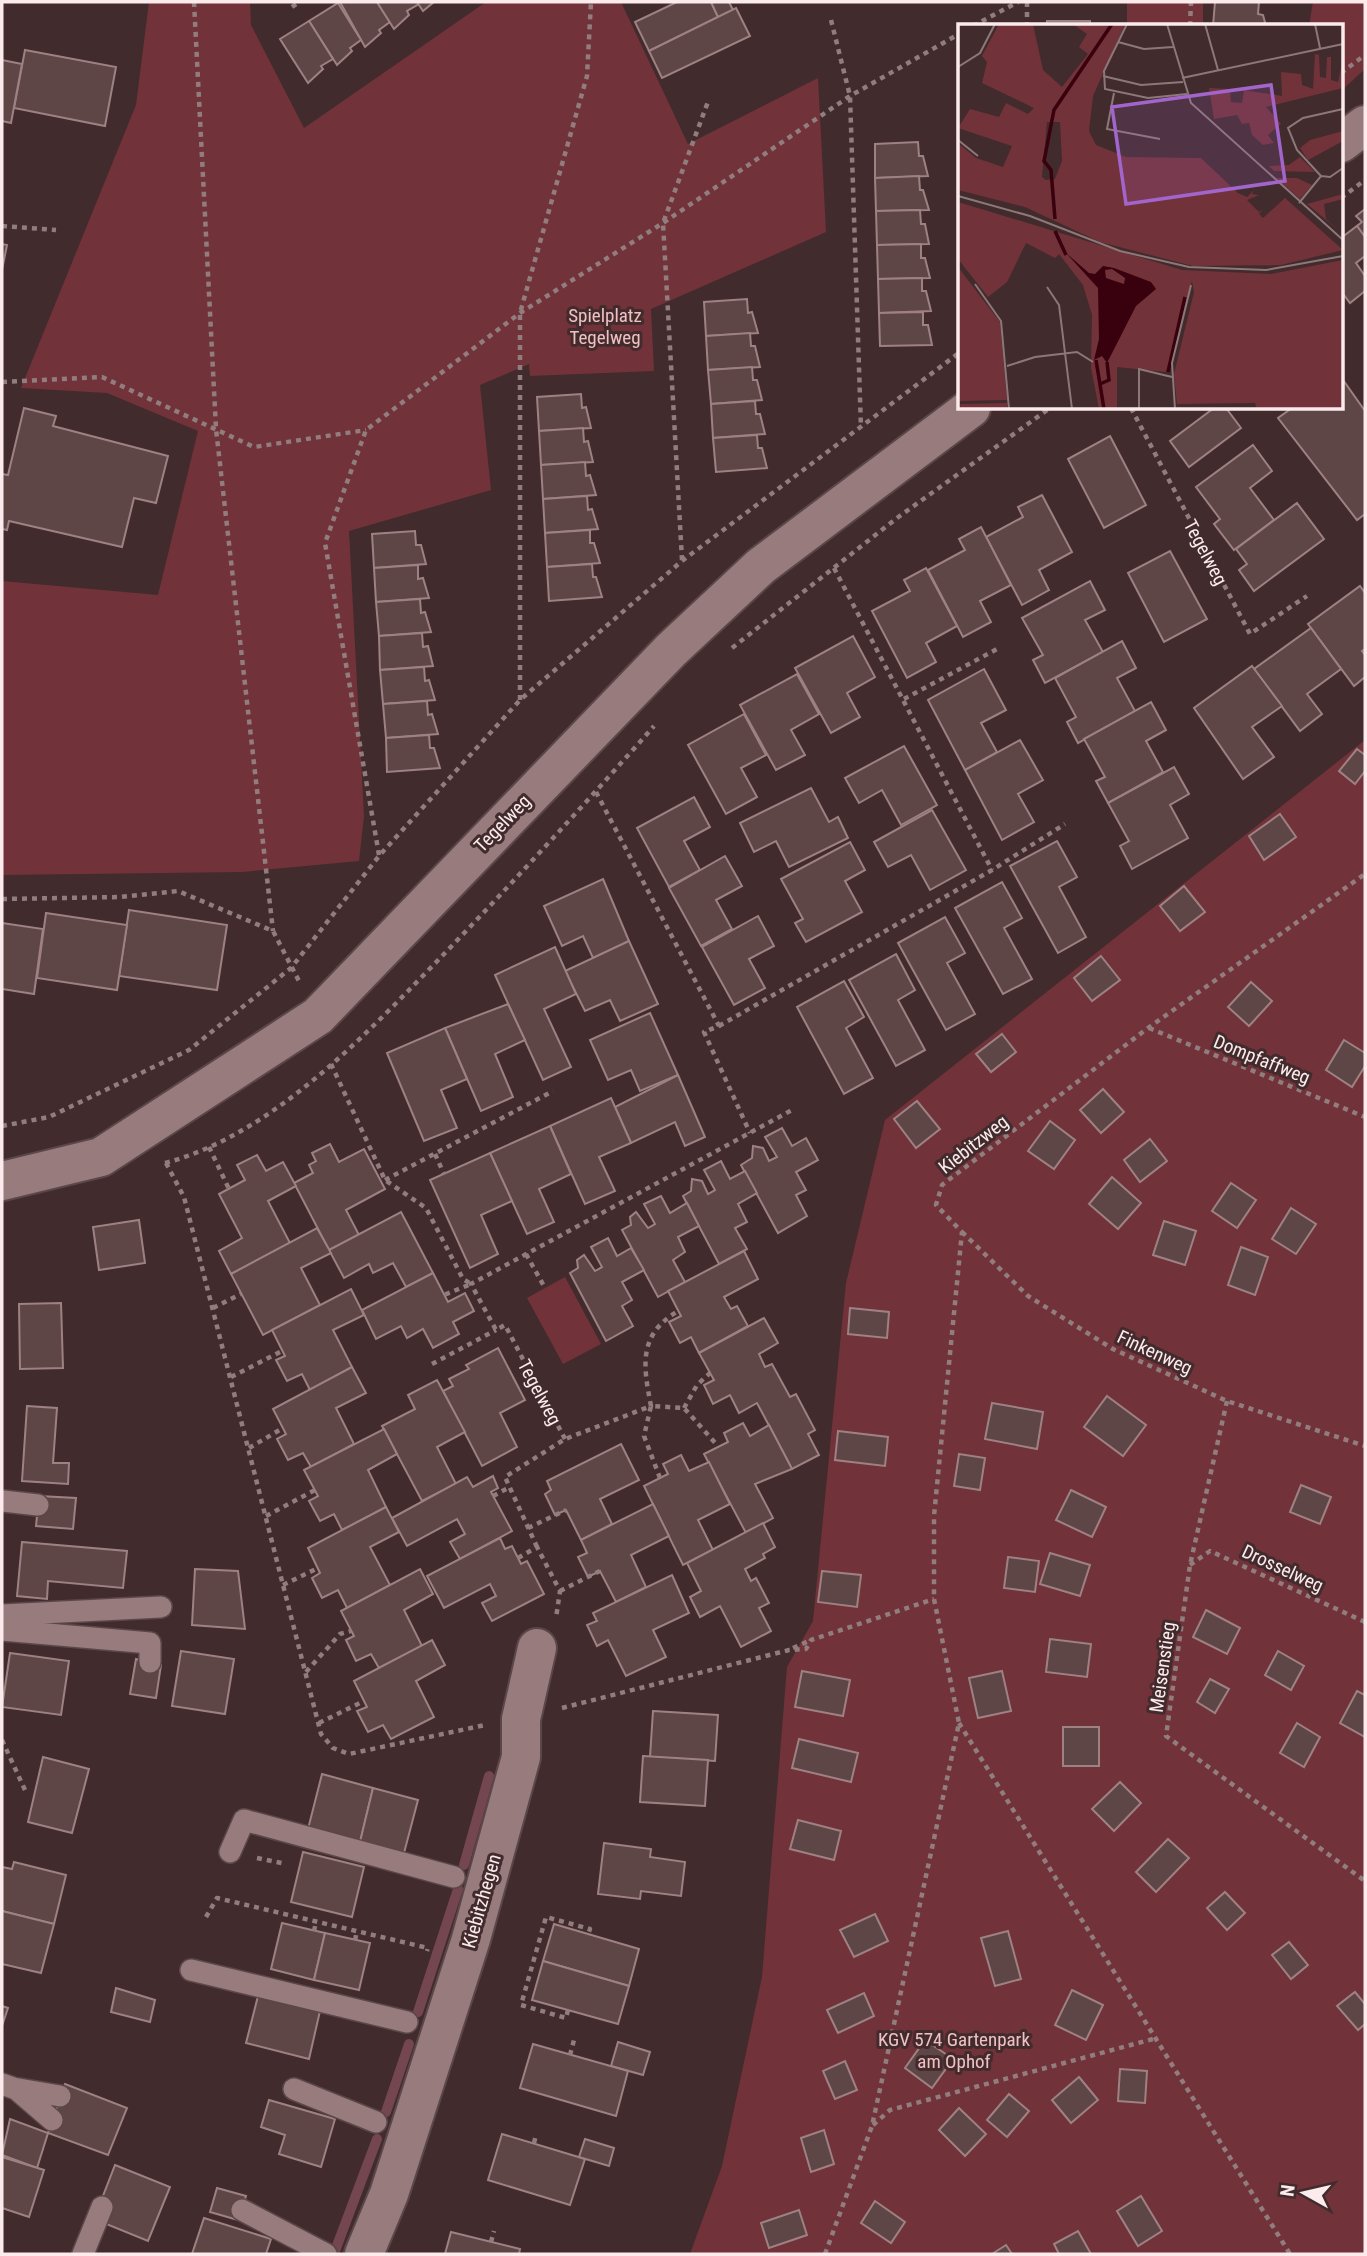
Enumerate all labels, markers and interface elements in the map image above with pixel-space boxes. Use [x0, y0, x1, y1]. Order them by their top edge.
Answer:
inset map [958, 24, 1342, 410]
park label: Spielplatz Tegelweg [568, 304, 642, 349]
street label: Tegelweg [1179, 515, 1232, 589]
street label: Tegelweg [469, 790, 535, 857]
street label: Dompfaffweg [1210, 1030, 1313, 1089]
street label: Kiebitzweg [934, 1110, 1013, 1179]
street label: Finkenweg [1114, 1325, 1196, 1380]
street label: Tegelweg [513, 1355, 566, 1429]
street label: Drosselweg [1238, 1540, 1327, 1597]
street label: Meisenstieg [1145, 1620, 1180, 1714]
street label: Kiebitzhegen [457, 1851, 506, 1951]
park label: KGV 574 Gartenpark am Ophof [878, 2028, 1030, 2073]
north arrow [1269, 2158, 1339, 2228]
text: N [1275, 2183, 1300, 2198]

